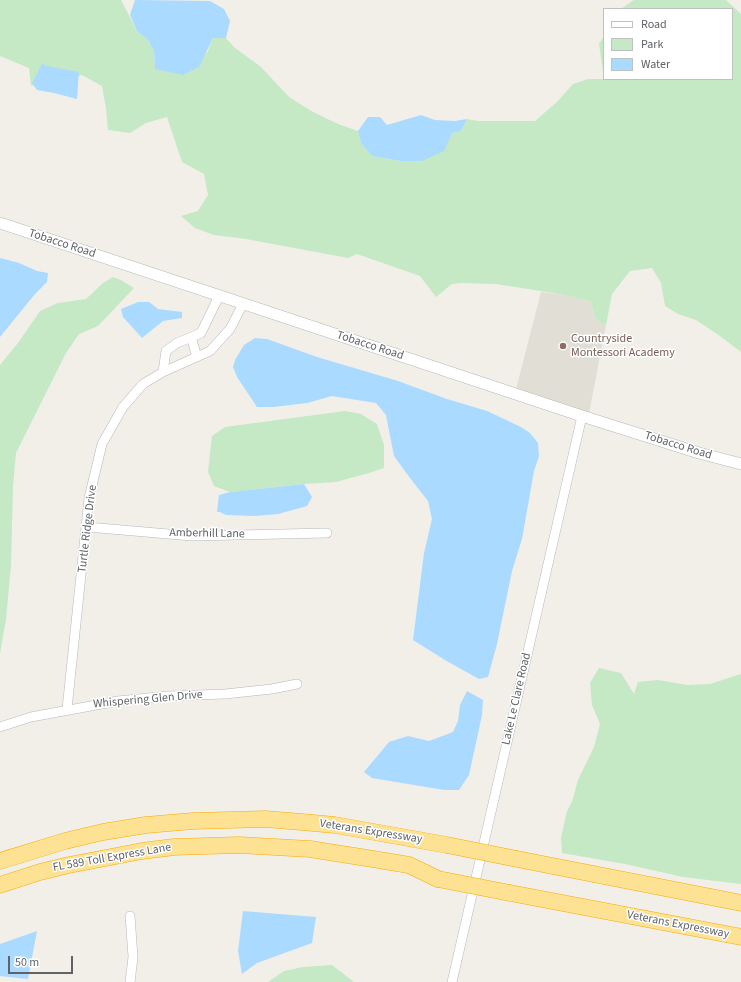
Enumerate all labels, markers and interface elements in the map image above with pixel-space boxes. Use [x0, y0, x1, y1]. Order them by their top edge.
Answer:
legend [603, 8, 733, 80]
text: Road [641, 16, 667, 33]
text: Park [641, 36, 663, 53]
text: Water [641, 56, 670, 73]
street label: Tobacco Road [27, 226, 97, 262]
street label: Tobacco Road [335, 328, 405, 364]
place label: Countryside Montessori Academy [571, 332, 675, 360]
marker: Countryside Montessori Academy [558, 341, 568, 351]
street label: Tobacco Road [643, 429, 713, 463]
street label: Turtle Ridge Drive [75, 484, 101, 574]
street label: Amberhill Lane [169, 526, 245, 542]
street label: Lake Le Clare Road [499, 652, 535, 746]
street label: Whispering Glen Drive [93, 688, 203, 712]
street label: Veterans Expressway [319, 817, 423, 847]
street label: FL 589 Toll Express Lane [52, 840, 172, 876]
street label: Veterans Expressway [626, 908, 730, 942]
scale bar [10, 948, 75, 974]
text: 50 m [15, 954, 39, 971]

